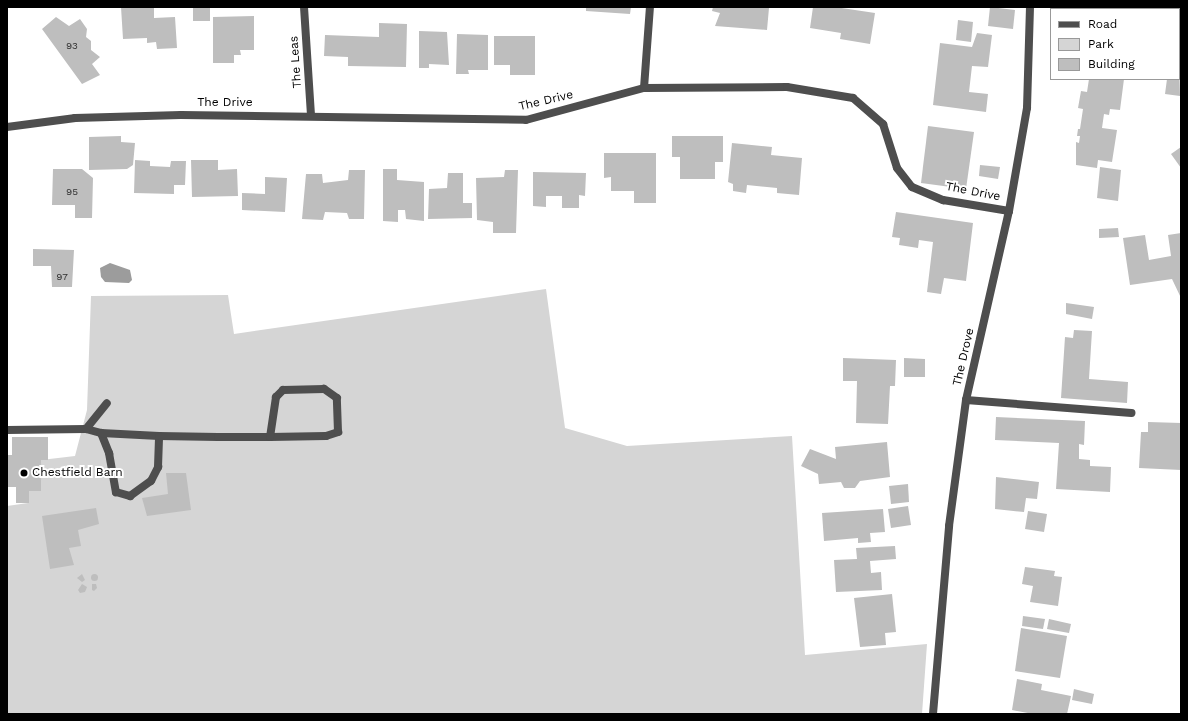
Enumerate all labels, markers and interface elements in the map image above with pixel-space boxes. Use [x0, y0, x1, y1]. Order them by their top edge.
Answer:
legend [1050, 8, 1180, 80]
text: Road [1088, 17, 1117, 31]
street label: The Leas [287, 35, 305, 89]
text: Park [1088, 37, 1114, 51]
house number: 93 [66, 40, 78, 52]
text: Building [1088, 57, 1135, 71]
street label: The Drive [517, 88, 575, 114]
street label: The Drive [197, 96, 253, 110]
street label: The Drive [944, 180, 1002, 204]
house number: 95 [66, 186, 78, 198]
house number: 97 [56, 271, 68, 283]
street label: The Drove [950, 327, 978, 387]
place label: Chestfield Barn [32, 466, 123, 480]
marker: Chestfield Barn [19, 468, 29, 478]

